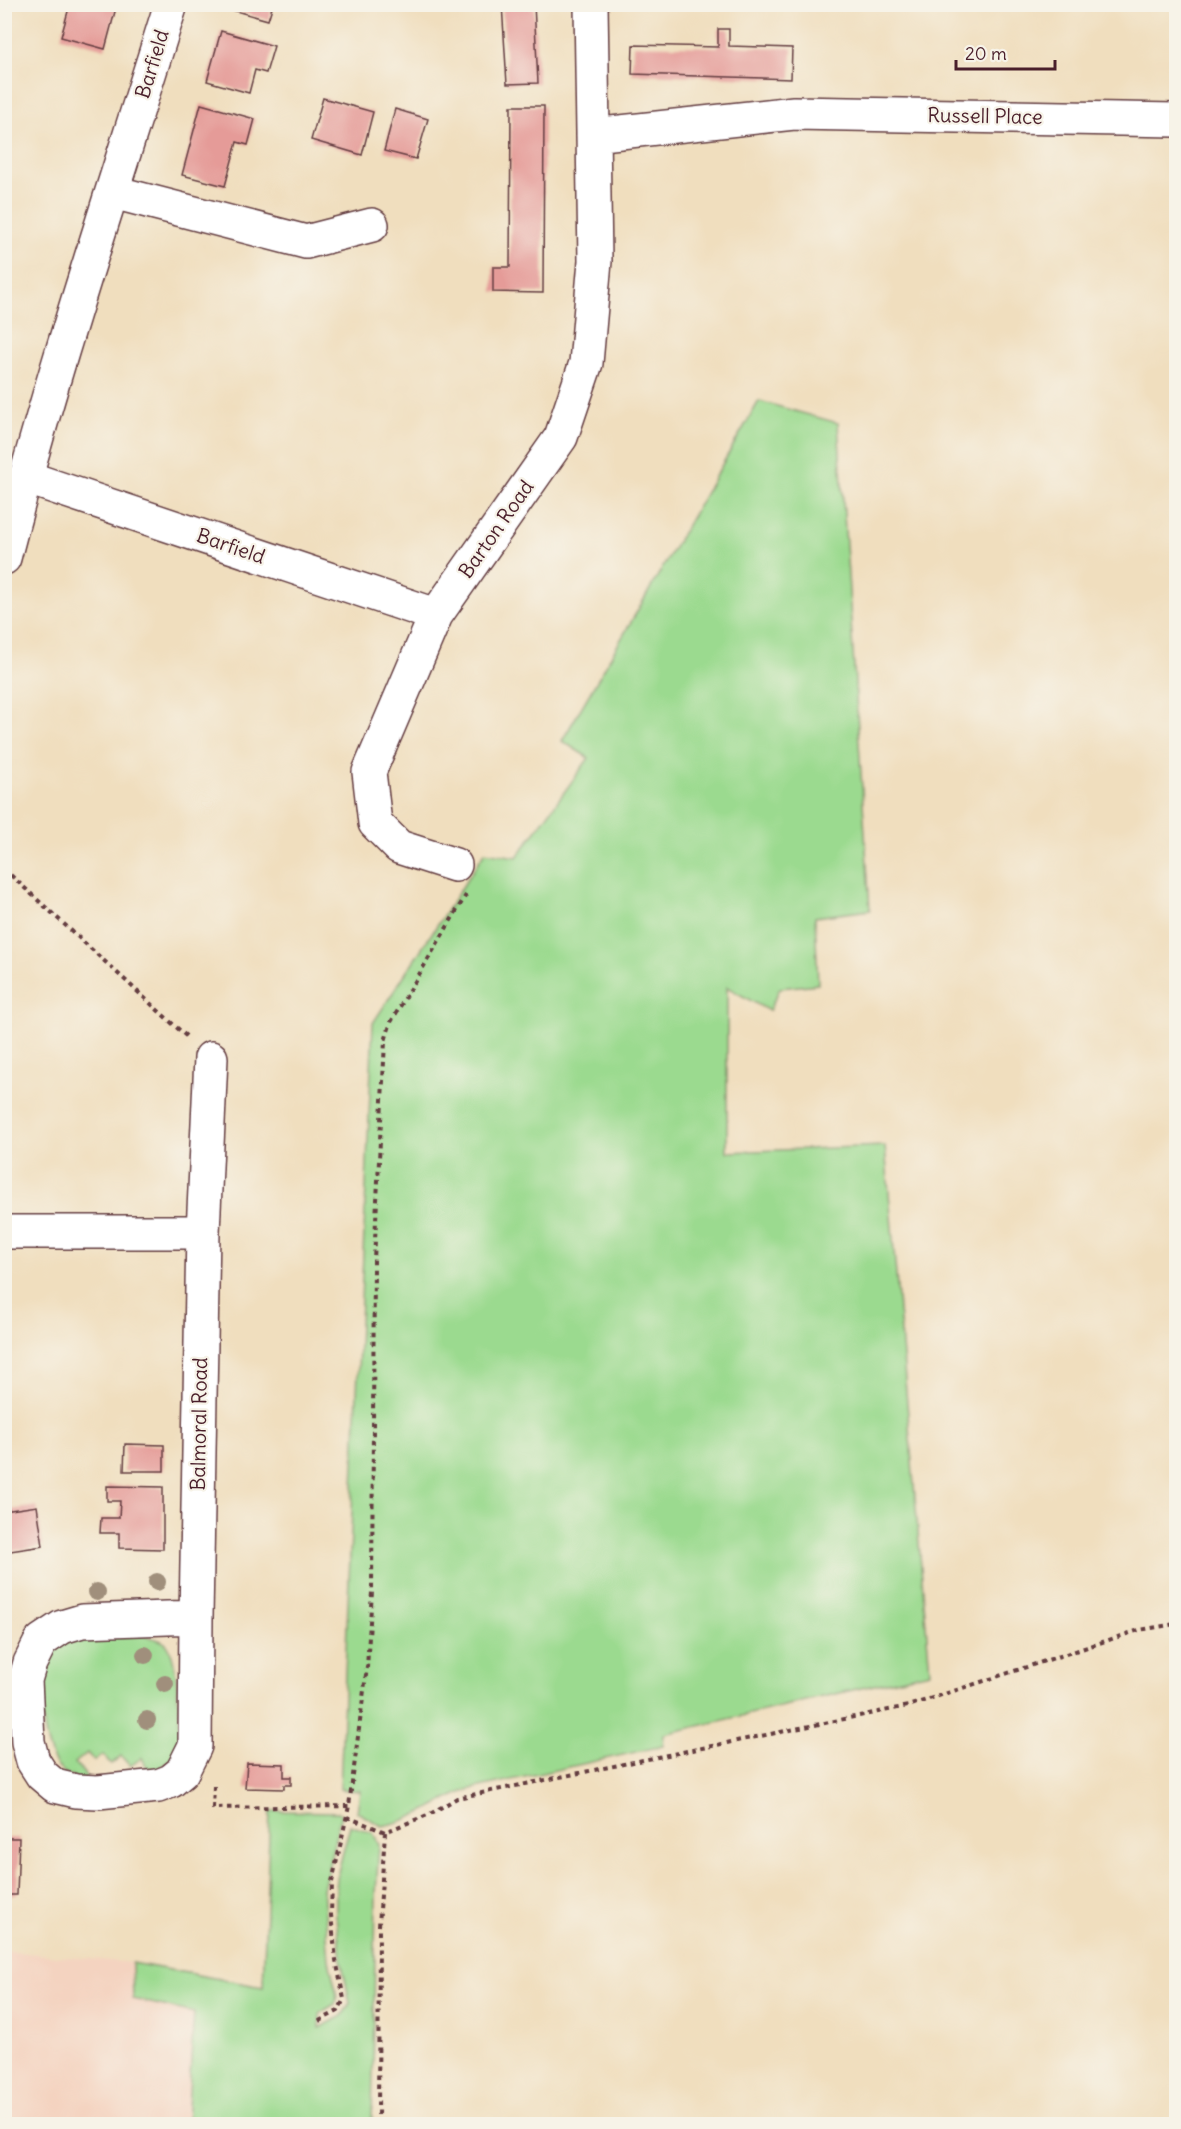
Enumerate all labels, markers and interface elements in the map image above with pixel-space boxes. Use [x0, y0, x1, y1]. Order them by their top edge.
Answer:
street label: Barfield [129, 26, 174, 101]
scale bar [956, 33, 1055, 71]
text: 20 m [965, 42, 1007, 65]
street label: Russell Place [927, 102, 1043, 129]
street label: Barton Road [453, 475, 539, 583]
street label: Barfield [194, 522, 269, 569]
street label: Balmoral Road [185, 1357, 212, 1491]

